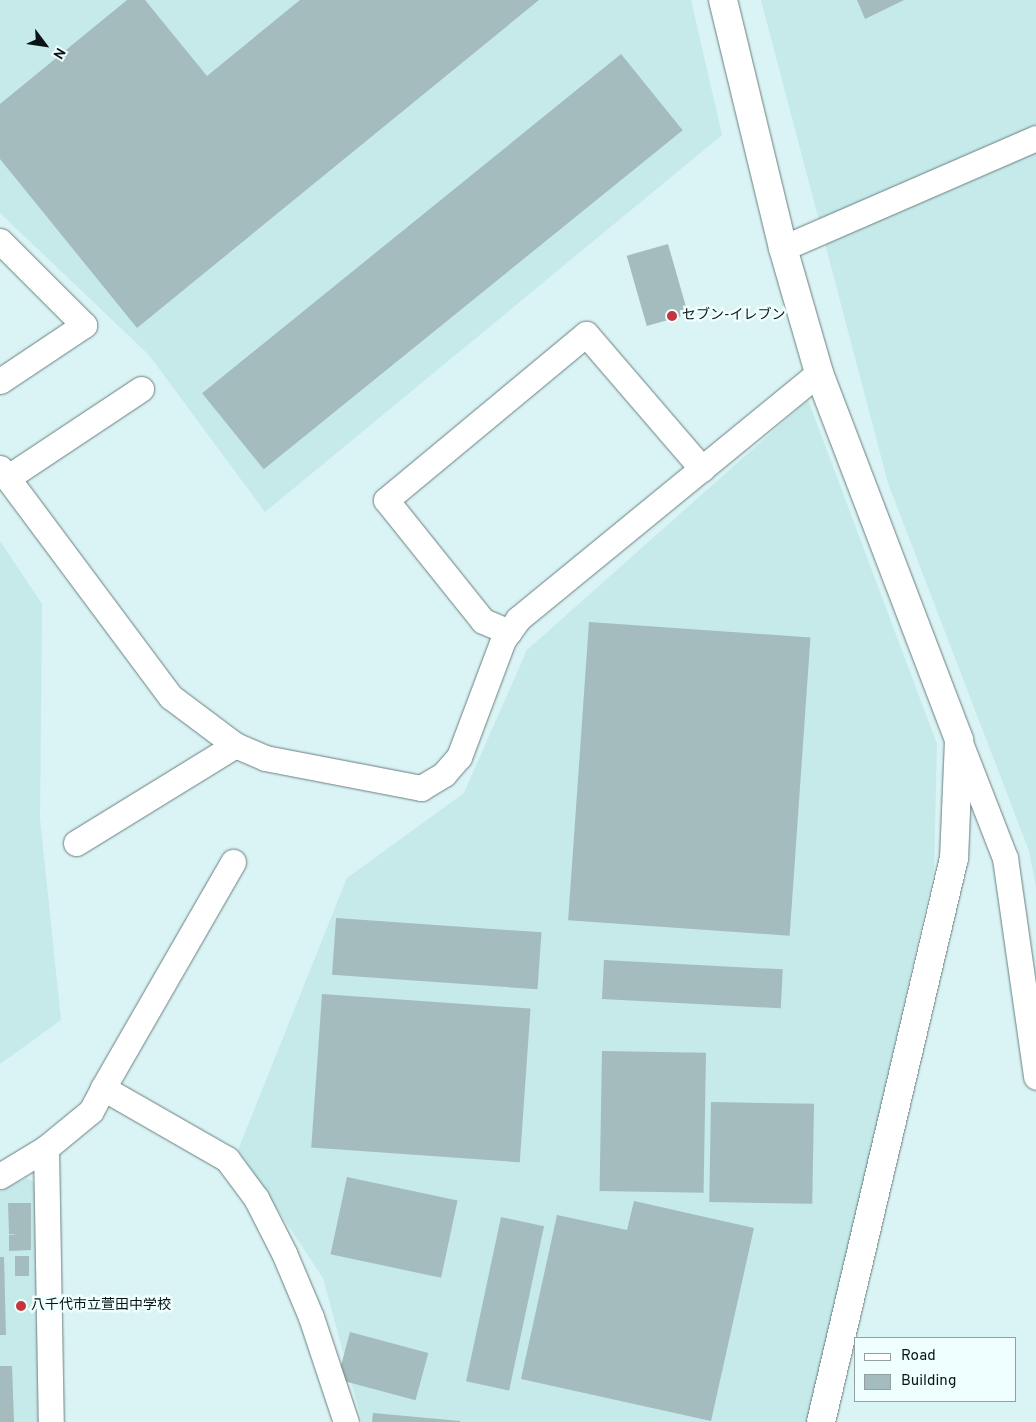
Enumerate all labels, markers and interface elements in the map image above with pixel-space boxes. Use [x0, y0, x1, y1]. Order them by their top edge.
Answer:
north arrow [20, 20, 70, 70]
text: N [48, 44, 68, 62]
place label: セブン-イレブン [682, 308, 786, 324]
marker: セブン-イレブン [666, 310, 678, 322]
place label: 八千代市立萱田中学校 [31, 1298, 171, 1314]
marker: 八千代市立萱田中学校 [15, 1300, 27, 1312]
legend [854, 1337, 1016, 1402]
text: Road [901, 1347, 936, 1366]
text: Building [901, 1372, 956, 1391]

